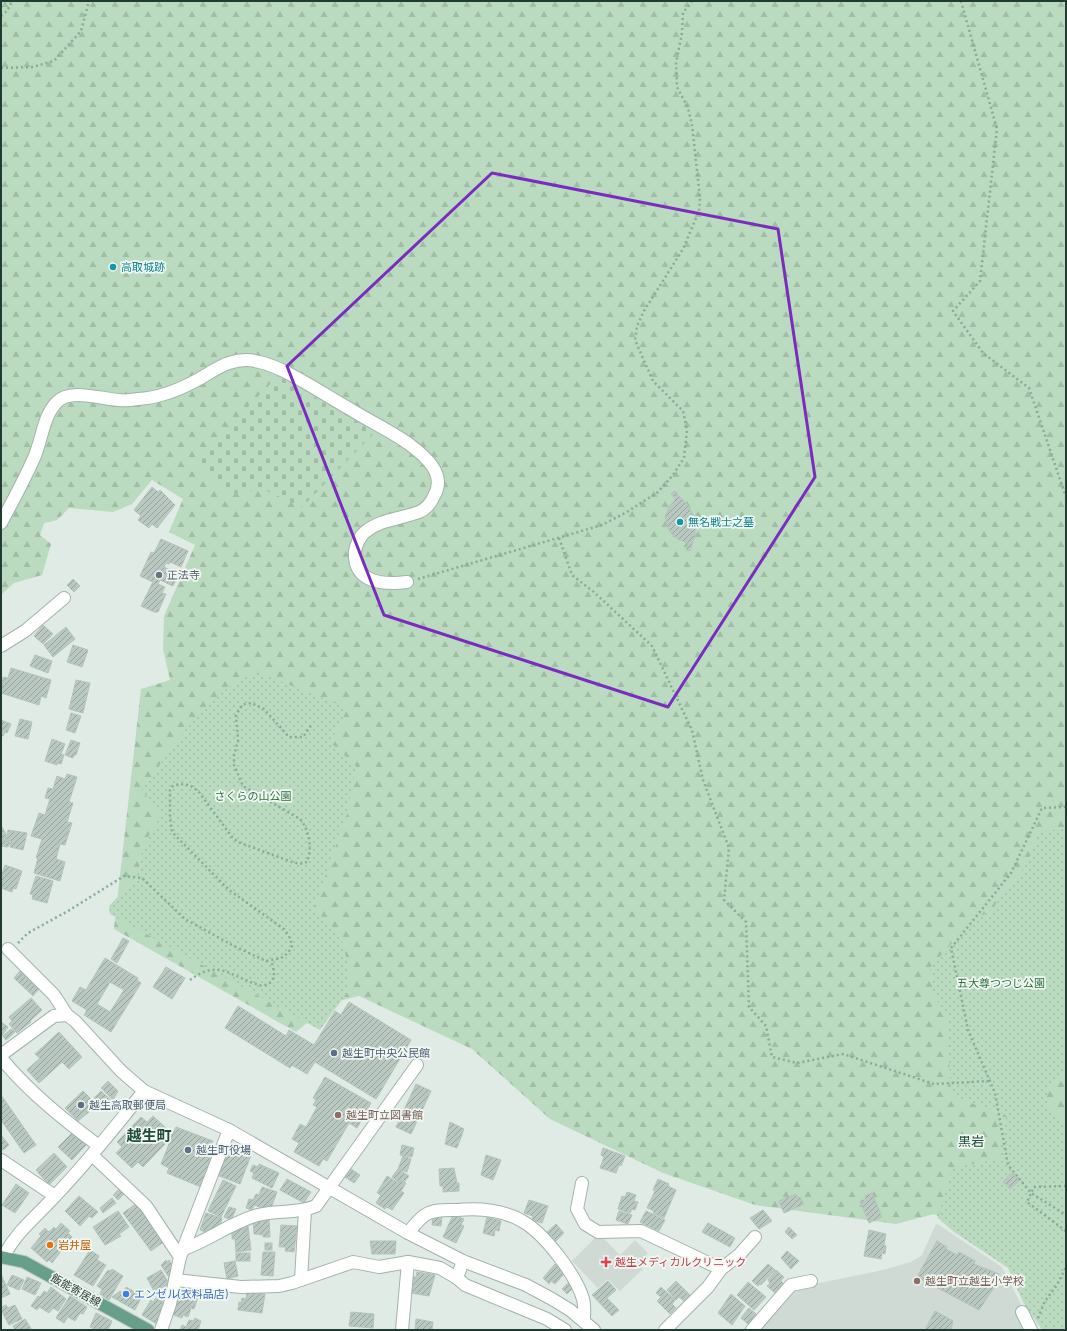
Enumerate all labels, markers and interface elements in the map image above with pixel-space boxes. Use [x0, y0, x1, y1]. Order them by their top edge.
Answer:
place label: 高取城跡 [121, 260, 165, 273]
marker: 高取城跡 [108, 262, 118, 272]
place label: 無名戦士之墓 [688, 515, 754, 528]
marker: 無名戦士之墓 [675, 517, 685, 527]
place label: 正法寺 [167, 568, 200, 581]
marker: 正法寺 [154, 570, 164, 580]
park label: さくらの山公園 [215, 789, 292, 802]
park label: 五大尊つつじ公園 [957, 976, 1045, 989]
place label: 越生町中央公民館 [342, 1046, 430, 1059]
marker: 越生町中央公民館 [329, 1048, 339, 1058]
place label: 越生高取郵便局 [89, 1098, 166, 1111]
marker: 越生高取郵便局 [76, 1100, 86, 1110]
place label: 越生町立図書館 [346, 1108, 423, 1121]
marker: 越生町立図書館 [333, 1110, 343, 1120]
district label: 越生町 [126, 1126, 172, 1144]
district label: 黒岩 [958, 1133, 984, 1149]
place label: 越生町役場 [196, 1143, 251, 1156]
marker: 越生町役場 [183, 1145, 193, 1155]
place label: 岩井屋 [58, 1238, 91, 1251]
marker: 岩井屋 [45, 1240, 55, 1250]
place label: 越生メディカルクリニック [615, 1255, 746, 1268]
marker: 越生メディカルクリニック [600, 1256, 612, 1268]
street label: 飯能寄居線 [49, 1271, 103, 1309]
place label: 越生町立越生小学校 [925, 1274, 1024, 1287]
marker: 越生町立越生小学校 [912, 1276, 922, 1286]
place label: エンゼル(衣料品店) [134, 1287, 228, 1300]
marker: エンゼル(衣料品店) [121, 1289, 131, 1299]

